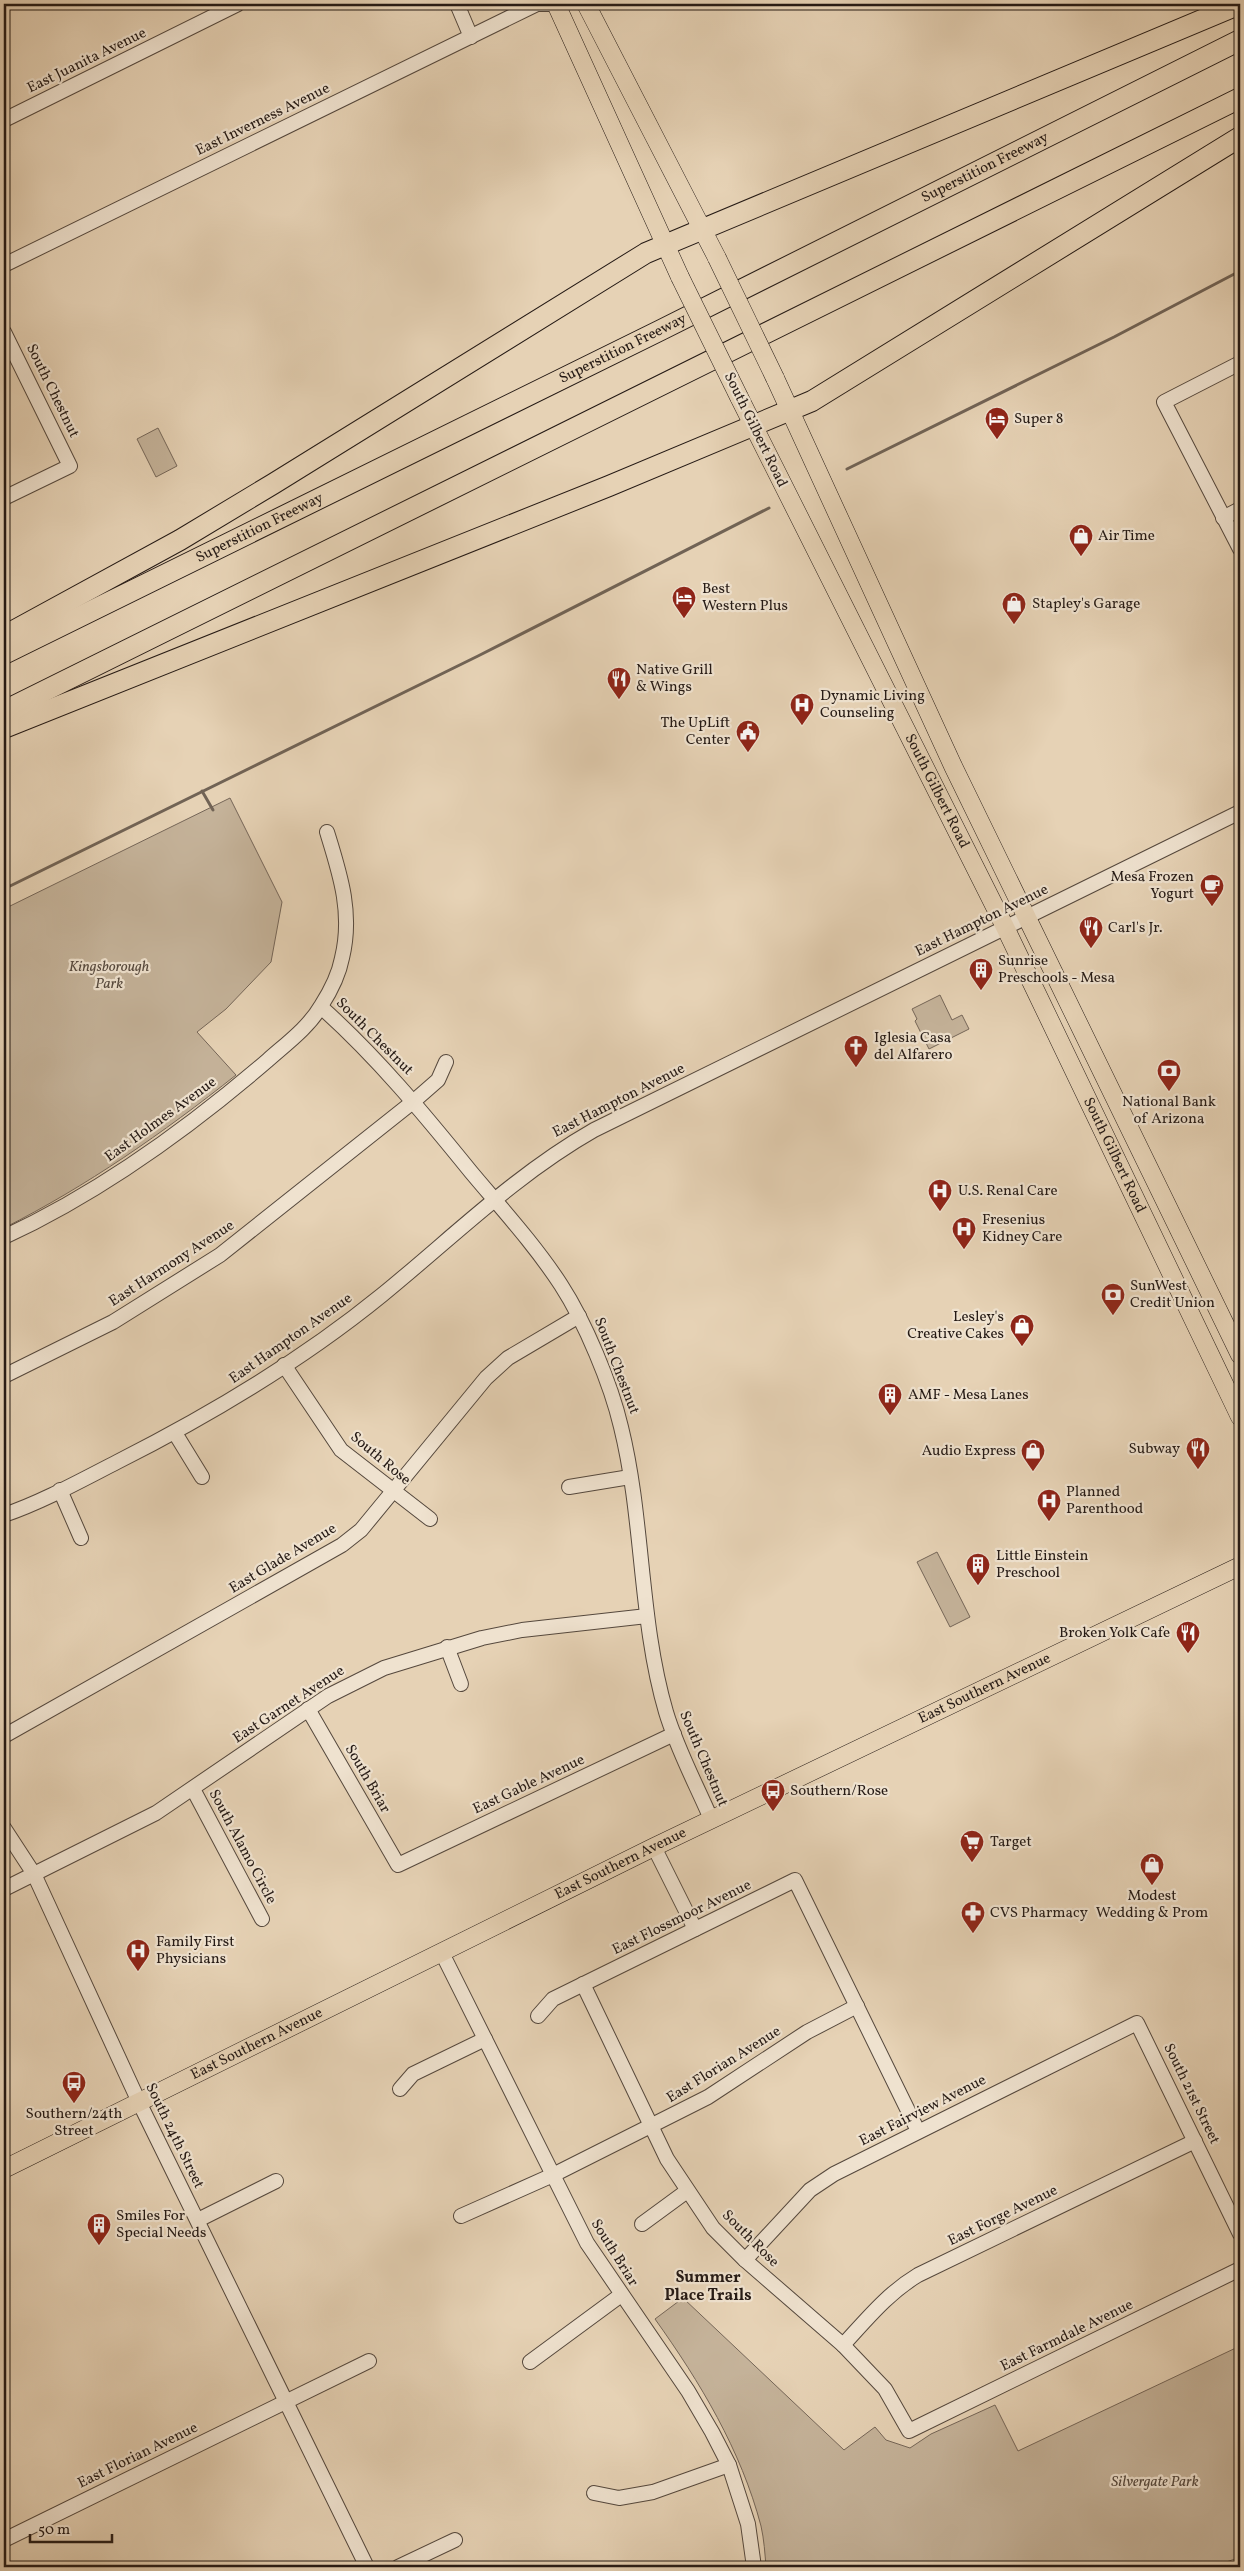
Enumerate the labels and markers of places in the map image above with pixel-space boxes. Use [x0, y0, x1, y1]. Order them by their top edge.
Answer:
hotel icon: Super 8 [984, 406, 1010, 440]
place label: Super 8 [1014, 409, 1063, 430]
shop icon: Air Time [1068, 523, 1094, 557]
place label: Air Time [1098, 526, 1155, 547]
place label: Best Western Plus [702, 579, 788, 617]
hotel icon: Best Western Plus [671, 585, 697, 619]
shop icon: Stapley's Garage [1001, 591, 1027, 625]
place label: Stapley's Garage [1032, 594, 1140, 615]
place label: Native Grill & Wings [636, 660, 713, 698]
restaurant icon: Native Grill & Wings [606, 666, 632, 700]
place label: Dynamic Living Counseling [820, 686, 925, 724]
hospital icon: Dynamic Living Counseling [789, 692, 815, 726]
place label: The UpLift Center [661, 713, 730, 751]
public building icon: The UpLift Center [735, 719, 761, 753]
place label: Mesa Frozen Yogurt [1111, 867, 1194, 905]
cafe icon: Mesa Frozen Yogurt [1199, 873, 1225, 907]
restaurant icon: Carl's Jr. [1078, 915, 1104, 949]
place label: Carl's Jr. [1108, 918, 1163, 939]
place label: Sunrise Preschools - Mesa [998, 951, 1115, 989]
building icon: Sunrise Preschools - Mesa [968, 957, 994, 991]
place label: Iglesia Casa del Alfarero [874, 1028, 952, 1066]
church icon: Iglesia Casa del Alfarero [843, 1034, 869, 1068]
bank icon: National Bank of Arizona [1156, 1058, 1182, 1092]
place label: National Bank of Arizona [1122, 1092, 1216, 1130]
hospital icon: U.S. Renal Care [927, 1178, 953, 1212]
place label: U.S. Renal Care [958, 1181, 1058, 1202]
place label: Fresenius Kidney Care [982, 1210, 1062, 1248]
hospital icon: Fresenius Kidney Care [951, 1216, 977, 1250]
place label: SunWest Credit Union [1130, 1276, 1215, 1314]
bank icon: SunWest Credit Union [1100, 1282, 1126, 1316]
place label: Lesley's Creative Cakes [907, 1307, 1004, 1345]
shop icon: Lesley's Creative Cakes [1009, 1313, 1035, 1347]
building icon: AMF - Mesa Lanes [877, 1382, 903, 1416]
place label: AMF - Mesa Lanes [908, 1385, 1029, 1406]
restaurant icon: Subway [1185, 1436, 1211, 1470]
shop icon: Audio Express [1020, 1438, 1046, 1472]
place label: Subway [1128, 1439, 1180, 1460]
place label: Audio Express [922, 1441, 1016, 1462]
place label: Planned Parenthood [1066, 1482, 1143, 1520]
hospital icon: Planned Parenthood [1036, 1488, 1062, 1522]
place label: Little Einstein Preschool [996, 1546, 1089, 1584]
building icon: Little Einstein Preschool [965, 1552, 991, 1586]
restaurant icon: Broken Yolk Cafe [1175, 1620, 1201, 1654]
place label: Broken Yolk Cafe [1059, 1623, 1170, 1644]
bus stop icon: Southern/Rose [760, 1778, 786, 1812]
place label: Southern/Rose [790, 1781, 888, 1802]
supermarket icon: Target [959, 1829, 985, 1863]
place label: Target [990, 1832, 1032, 1853]
shop icon: Modest Wedding & Prom [1139, 1852, 1165, 1886]
place label: Modest Wedding & Prom [1096, 1886, 1208, 1924]
pharmacy icon: CVS Pharmacy [960, 1900, 986, 1934]
place label: CVS Pharmacy [990, 1903, 1088, 1924]
place label: Family First Physicians [156, 1932, 235, 1970]
hospital icon: Family First Physicians [125, 1938, 151, 1972]
bus stop icon: Southern/24th Street [61, 2070, 87, 2104]
place label: Southern/24th Street [26, 2104, 122, 2142]
place label: Smiles For Special Needs [116, 2206, 206, 2244]
building icon: Smiles For Special Needs [86, 2212, 112, 2246]

